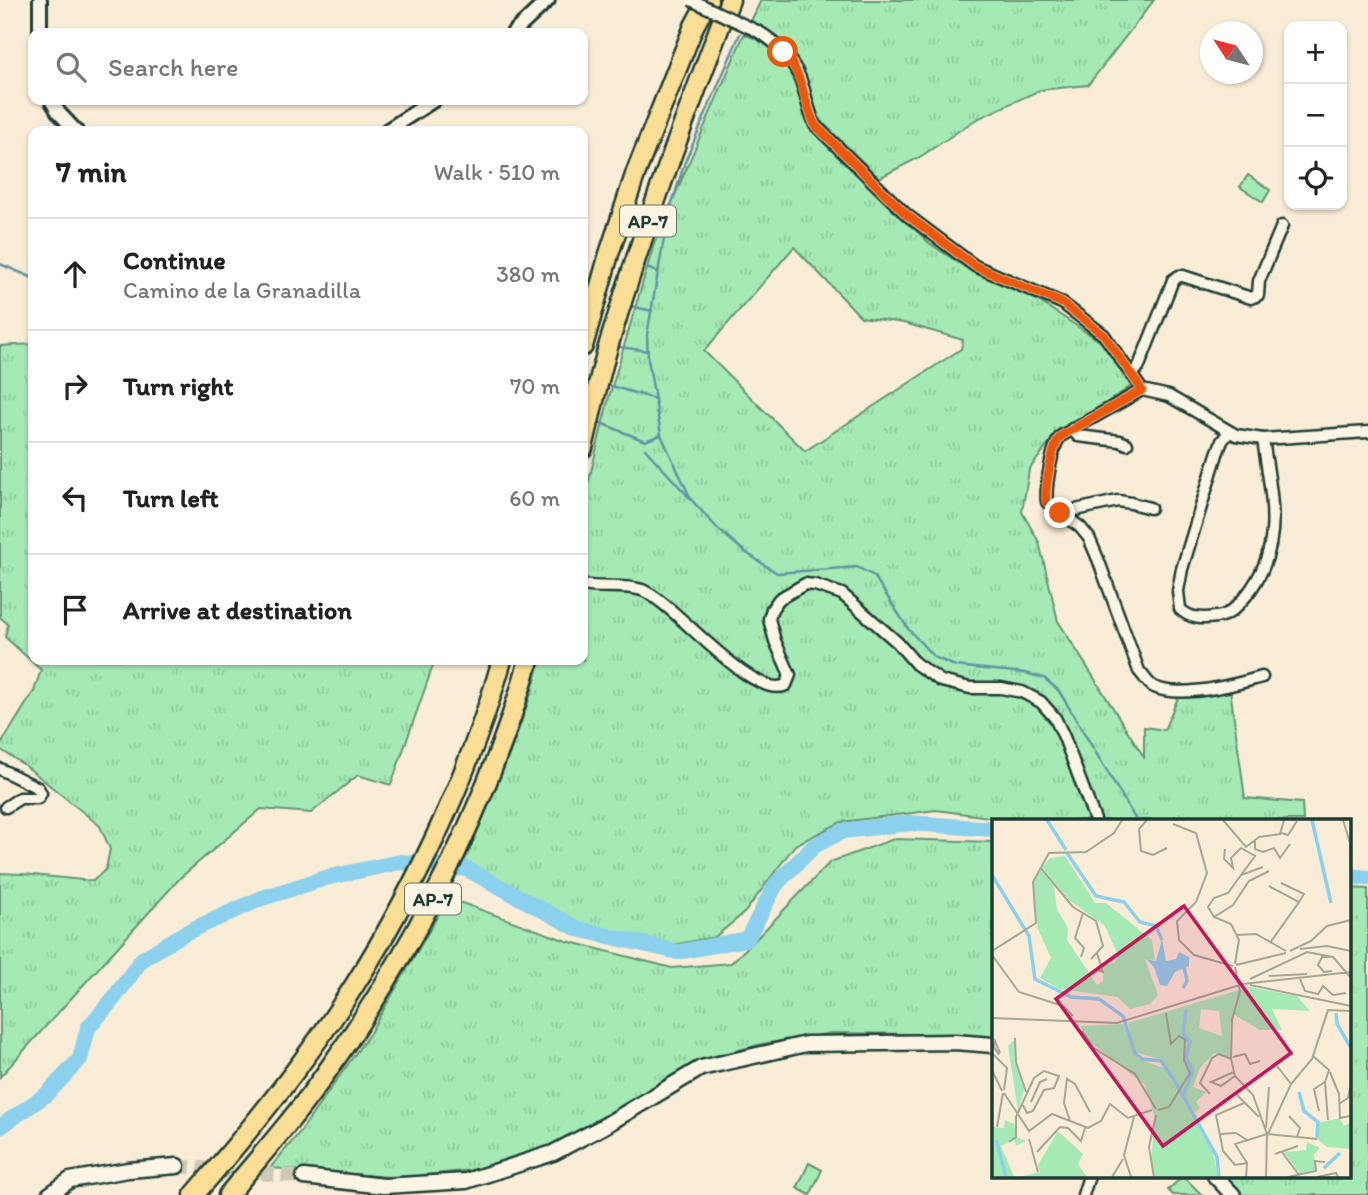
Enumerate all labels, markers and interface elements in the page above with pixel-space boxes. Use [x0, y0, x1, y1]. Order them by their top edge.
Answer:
north arrow [1200, 21, 1263, 84]
map controls [1284, 21, 1347, 210]
button: + [1284, 21, 1347, 84]
search box [28, 28, 588, 105]
route start [767, 36, 798, 67]
icon: search [52, 48, 90, 86]
text: Search here [108, 51, 238, 83]
button: − [1284, 84, 1347, 147]
button: locate [1284, 147, 1347, 210]
text: 7 min [56, 153, 127, 190]
text: Walk · 510 m [434, 158, 560, 186]
road number: AP-7 [620, 206, 676, 236]
text: Continue [123, 244, 226, 276]
icon: ahead [56, 255, 94, 293]
text: 380 m [496, 260, 560, 288]
text: Camino de la Granadilla [123, 276, 361, 304]
icon: right [56, 367, 94, 405]
text: Turn right [123, 370, 234, 402]
text: 70 m [510, 372, 560, 400]
icon: left [56, 479, 94, 517]
text: Turn left [123, 482, 219, 514]
text: 60 m [509, 484, 560, 512]
route end [1044, 497, 1075, 528]
icon: arrive [56, 591, 94, 629]
text: Arrive at destination [123, 594, 352, 626]
inset map [992, 819, 1350, 1178]
road number: AP-7 [405, 884, 461, 914]

